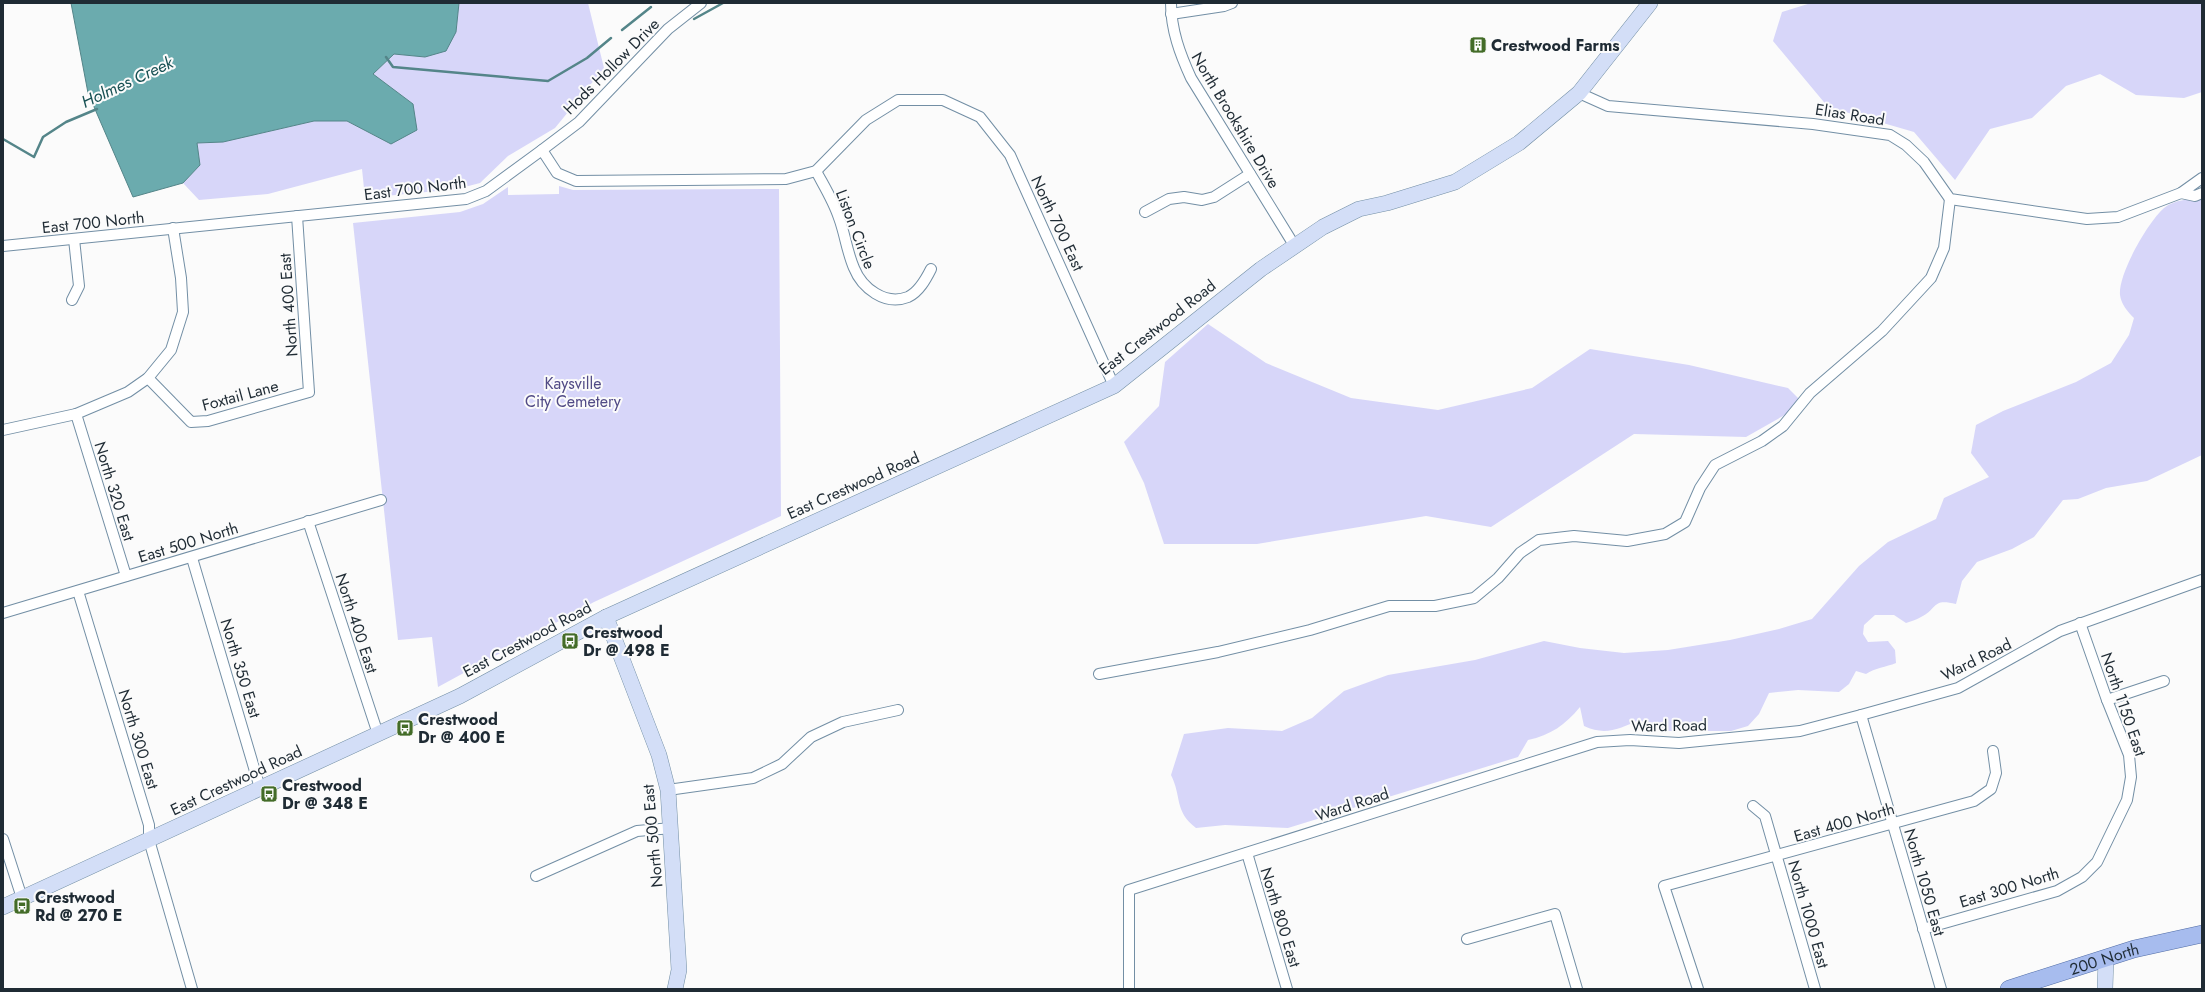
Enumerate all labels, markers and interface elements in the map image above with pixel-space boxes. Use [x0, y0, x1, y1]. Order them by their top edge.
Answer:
street label: Hods Hollow Drive [558, 13, 665, 120]
place label: Crestwood Farms [1491, 34, 1620, 57]
building icon: Crestwood Farms [1468, 35, 1488, 55]
street label: North Brookshire Drive [1186, 48, 1285, 193]
water label: Holmes Creek [77, 50, 177, 114]
street label: Elias Road [1813, 98, 1886, 131]
street label: East 700 North [363, 171, 468, 206]
street label: North 700 East [1025, 172, 1090, 275]
street label: Liston Circle [830, 186, 881, 272]
street label: East 700 North [41, 206, 145, 239]
street label: North 400 East [273, 252, 304, 358]
street label: East Crestwood Road [1094, 274, 1221, 380]
park label: Kaysville City Cemetery [525, 372, 622, 413]
street label: Foxtail Lane [199, 374, 281, 417]
street label: North 320 East [89, 439, 141, 544]
street label: East Crestwood Road [783, 446, 923, 525]
street label: East 500 North [135, 516, 241, 569]
street label: North 400 East [330, 570, 384, 676]
street label: East Crestwood Road [459, 596, 596, 683]
street label: North 350 East [215, 616, 267, 721]
place label: Crestwood Dr @ 498 E [583, 621, 670, 662]
bus stop icon: Crestwood Dr @ 498 E [560, 631, 580, 651]
street label: Ward Road [1937, 632, 2015, 686]
street label: North 1150 East [2095, 649, 2152, 759]
street label: North 300 East [112, 686, 165, 792]
place label: Crestwood Dr @ 400 E [418, 708, 505, 749]
street label: Ward Road [1631, 713, 1707, 738]
bus stop icon: Crestwood Dr @ 400 E [395, 718, 415, 738]
street label: East Crestwood Road [167, 740, 306, 821]
place label: Crestwood Dr @ 348 E [282, 774, 368, 815]
street label: Ward Road [1313, 782, 1392, 827]
street label: North 500 East [637, 783, 668, 889]
bus stop icon: Crestwood Dr @ 348 E [259, 784, 279, 804]
street label: East 400 North [1791, 797, 1897, 848]
street label: North 1050 East [1898, 826, 1951, 939]
street label: North 1000 East [1782, 857, 1835, 971]
street label: East 300 North [1956, 861, 2062, 914]
street label: North 800 East [1254, 864, 1307, 970]
place label: Crestwood Rd @ 270 E [35, 886, 122, 927]
bus stop icon: Crestwood Rd @ 270 E [12, 896, 32, 916]
street label: 200 North [2067, 937, 2141, 981]

